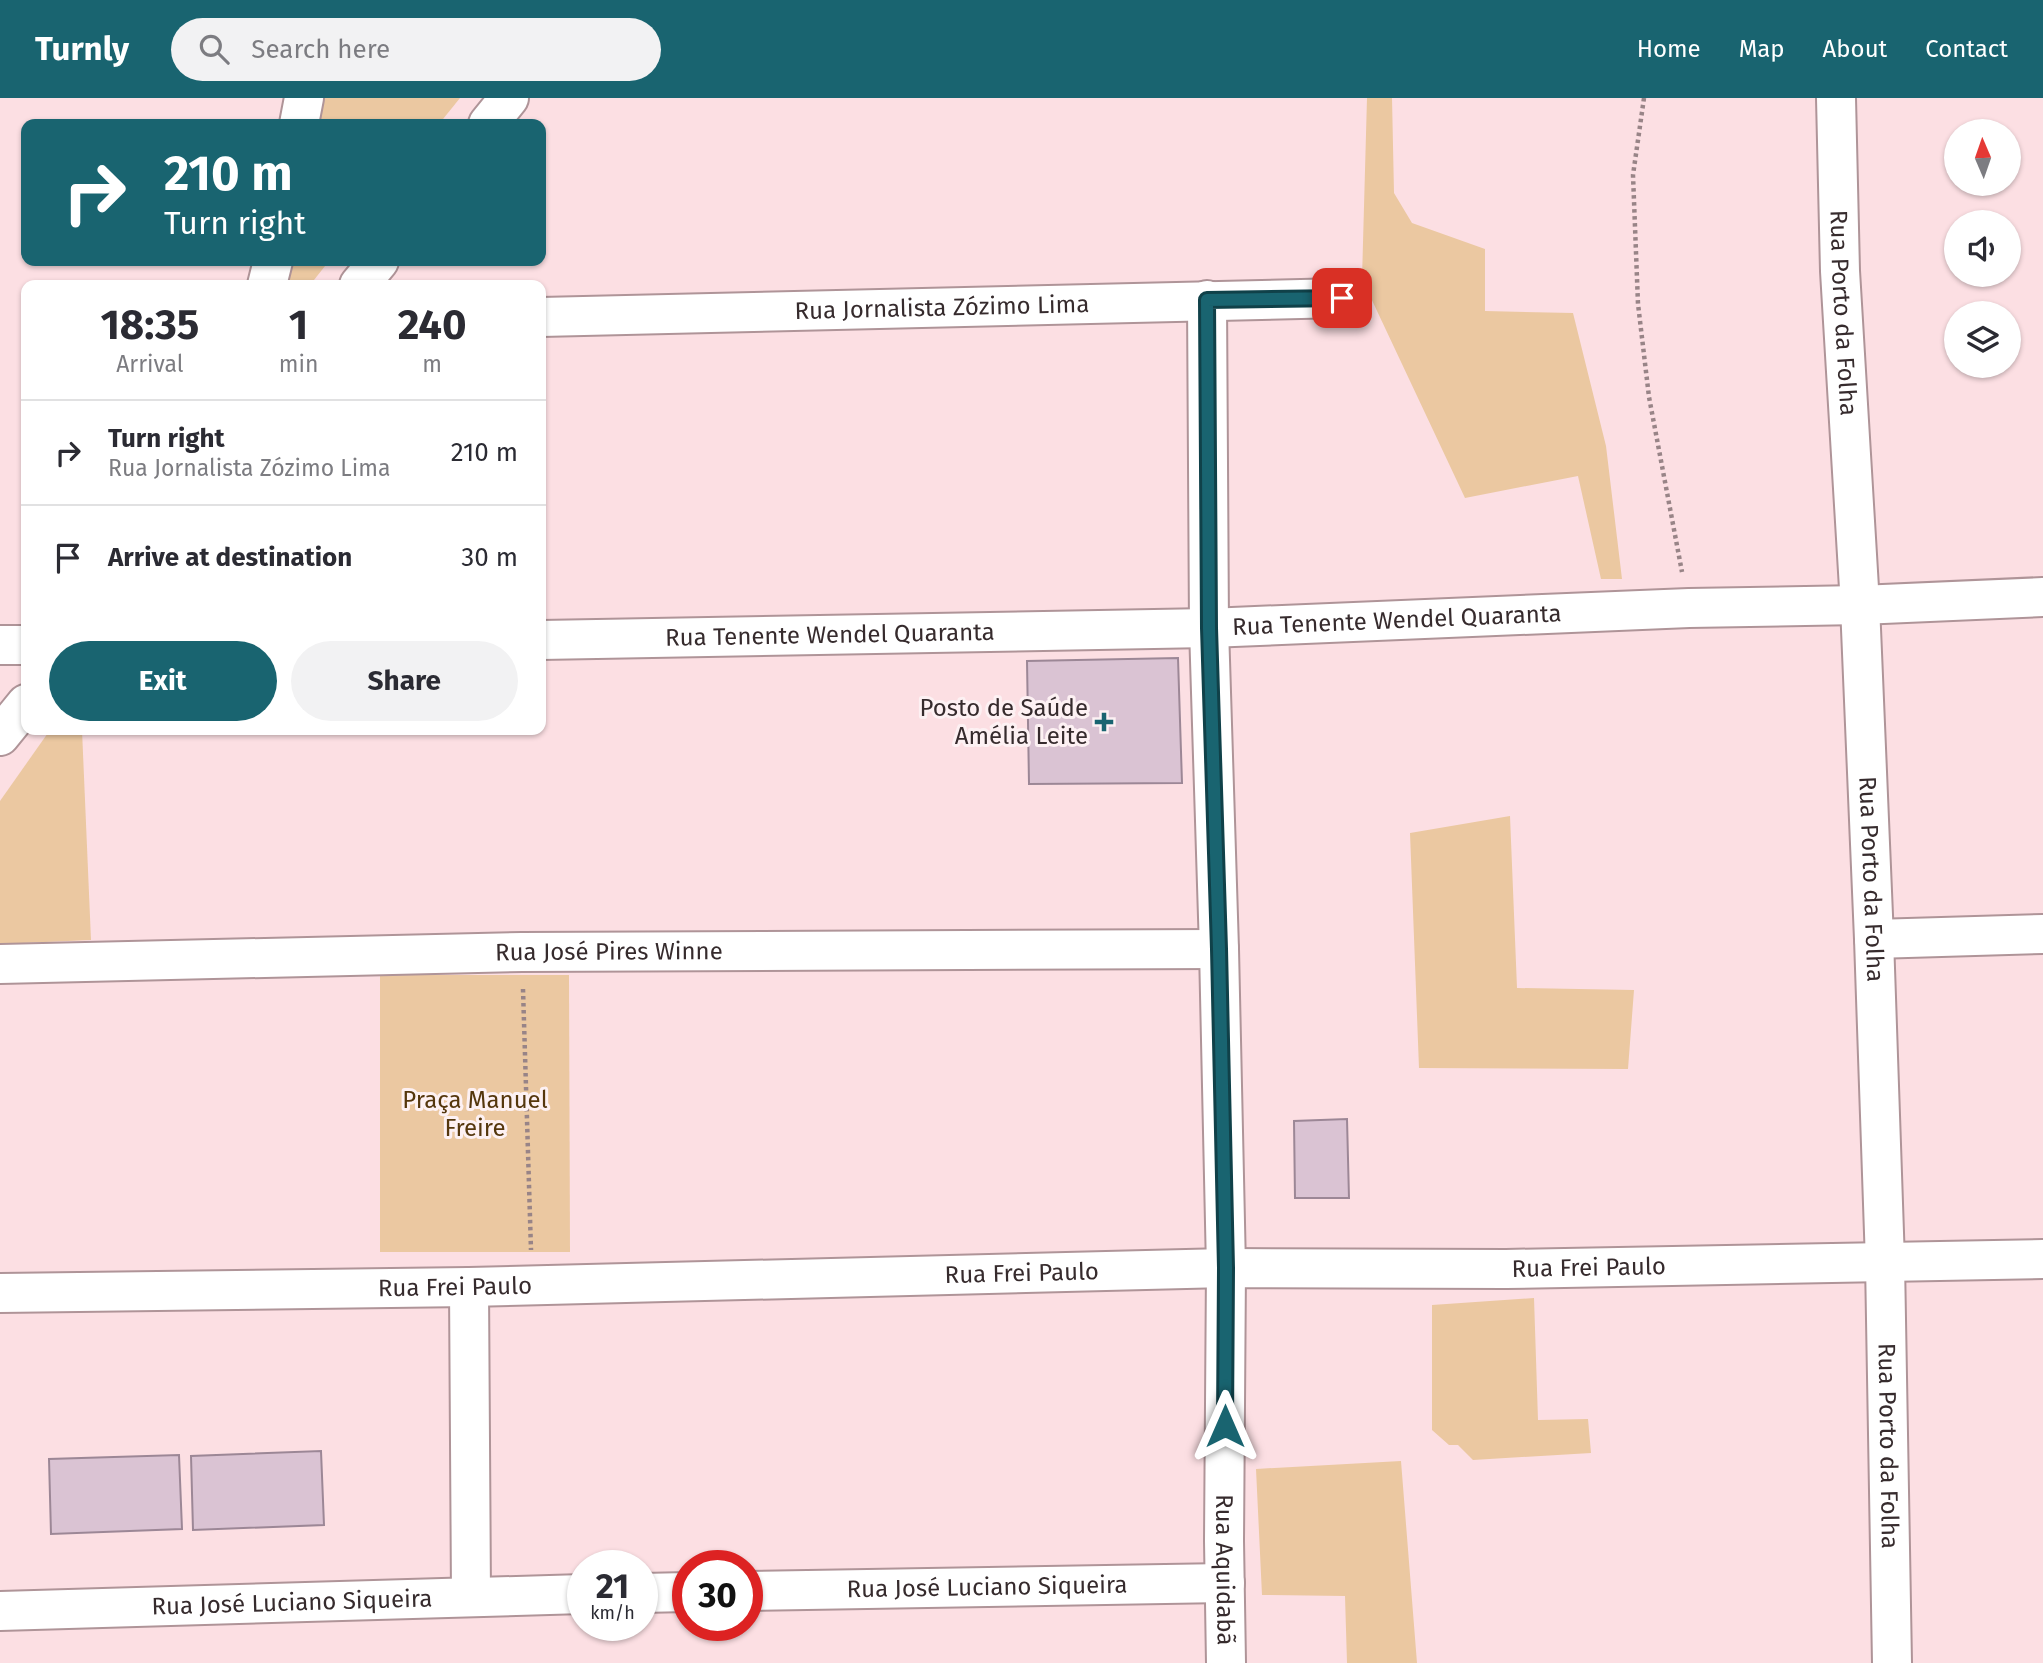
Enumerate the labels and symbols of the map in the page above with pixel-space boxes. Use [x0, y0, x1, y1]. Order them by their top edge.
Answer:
north arrow [1944, 119, 2021, 196]
street label: Rua Porto da Folha [1825, 210, 1863, 417]
pin [1312, 268, 1372, 328]
street label: Rua Jornalista Zózimo Lima [794, 290, 1090, 325]
street label: Rua Tenente Wendel Quaranta [1232, 599, 1562, 641]
street label: Rua Tenente Wendel Quaranta [665, 618, 995, 652]
place label: Posto de Saúde Amélia Leite [920, 694, 1088, 750]
marker: Posto de Saúde Amélia Leite [1094, 712, 1114, 732]
street label: Rua Porto da Folha [1853, 776, 1889, 983]
street label: Rua José Pires Winne [495, 937, 723, 967]
park label: Praça Manuel Freire [402, 1086, 548, 1142]
street label: Rua Frei Paulo [1511, 1252, 1666, 1283]
street label: Rua Frei Paulo [944, 1257, 1099, 1289]
street label: Rua Frei Paulo [378, 1271, 532, 1302]
street label: Rua Porto da Folha [1872, 1343, 1904, 1549]
position arrow [1188, 1389, 1262, 1463]
street label: Rua Aquidabã [1210, 1494, 1240, 1646]
speed limit sign: 30 [672, 1550, 763, 1641]
street label: Rua José Luciano Siqueira [846, 1571, 1128, 1603]
street label: Rua José Luciano Siqueira [151, 1584, 433, 1621]

